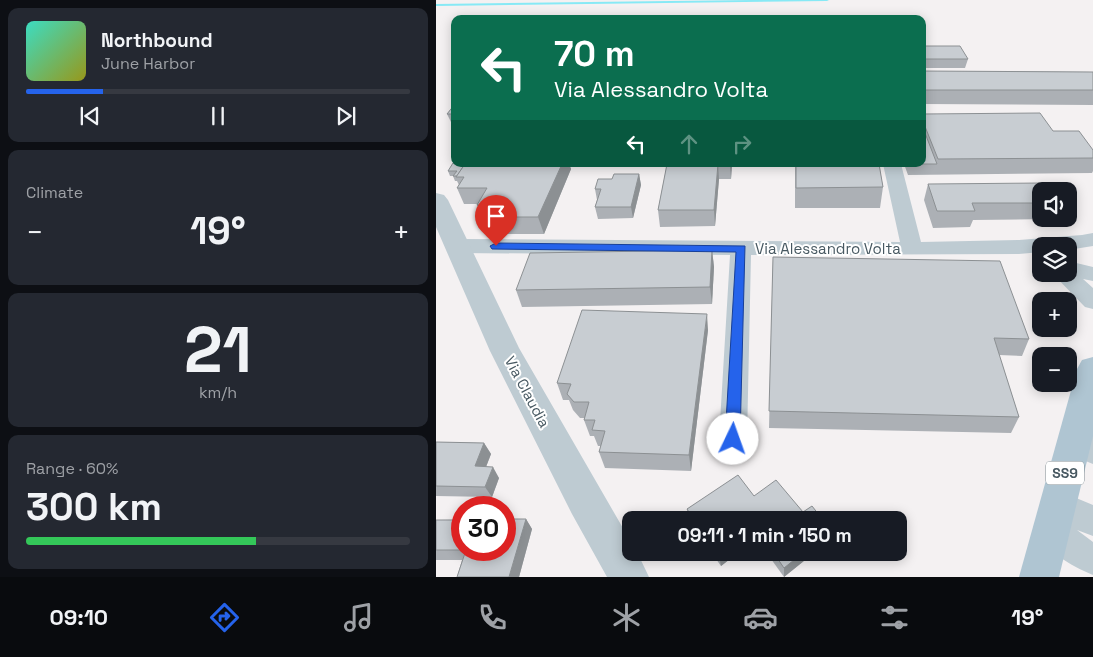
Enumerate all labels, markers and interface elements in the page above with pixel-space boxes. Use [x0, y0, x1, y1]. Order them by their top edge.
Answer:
text: Northbound [101, 28, 213, 53]
text: 70 m [554, 32, 635, 76]
icon: left [471, 35, 536, 100]
text: June Harbor [101, 53, 195, 74]
text: Via Alessandro Volta [554, 75, 768, 103]
icon: previous [76, 102, 104, 130]
icon: pause [204, 102, 232, 130]
icon: next [332, 102, 360, 130]
icon: left [622, 130, 650, 158]
icon: ahead [675, 130, 703, 158]
icon: right [728, 130, 756, 158]
text: Climate [26, 182, 83, 203]
map controls [1032, 182, 1077, 392]
button: sound [1032, 182, 1077, 227]
pin [475, 195, 517, 246]
icon: arrive [482, 202, 510, 230]
text: 19° [190, 207, 246, 255]
text: − [26, 214, 43, 250]
text: + [393, 214, 410, 250]
button: layers [1032, 237, 1077, 282]
street label: Via Alessandro Volta [755, 239, 901, 258]
button: + [1032, 292, 1077, 337]
text: 21 [184, 308, 252, 391]
button: − [1032, 347, 1077, 392]
street label: Via Claudia [501, 353, 554, 431]
text: km/h [199, 382, 237, 403]
position arrow [706, 412, 758, 464]
text: Range · 60% [26, 458, 118, 479]
road number: SS9 [1046, 462, 1084, 484]
text: 300 km [26, 483, 162, 531]
speed limit sign: 30 [451, 496, 516, 561]
text: 09:11 · 1 min · 150 m [677, 523, 852, 548]
icon: directions [207, 600, 242, 635]
icon: music [341, 600, 376, 635]
icon: phone [475, 600, 510, 635]
icon: climate [609, 600, 644, 635]
icon: car [743, 600, 778, 635]
icon: filters [877, 600, 912, 635]
text: 09:10 [50, 603, 108, 631]
text: 19° [1011, 603, 1043, 631]

